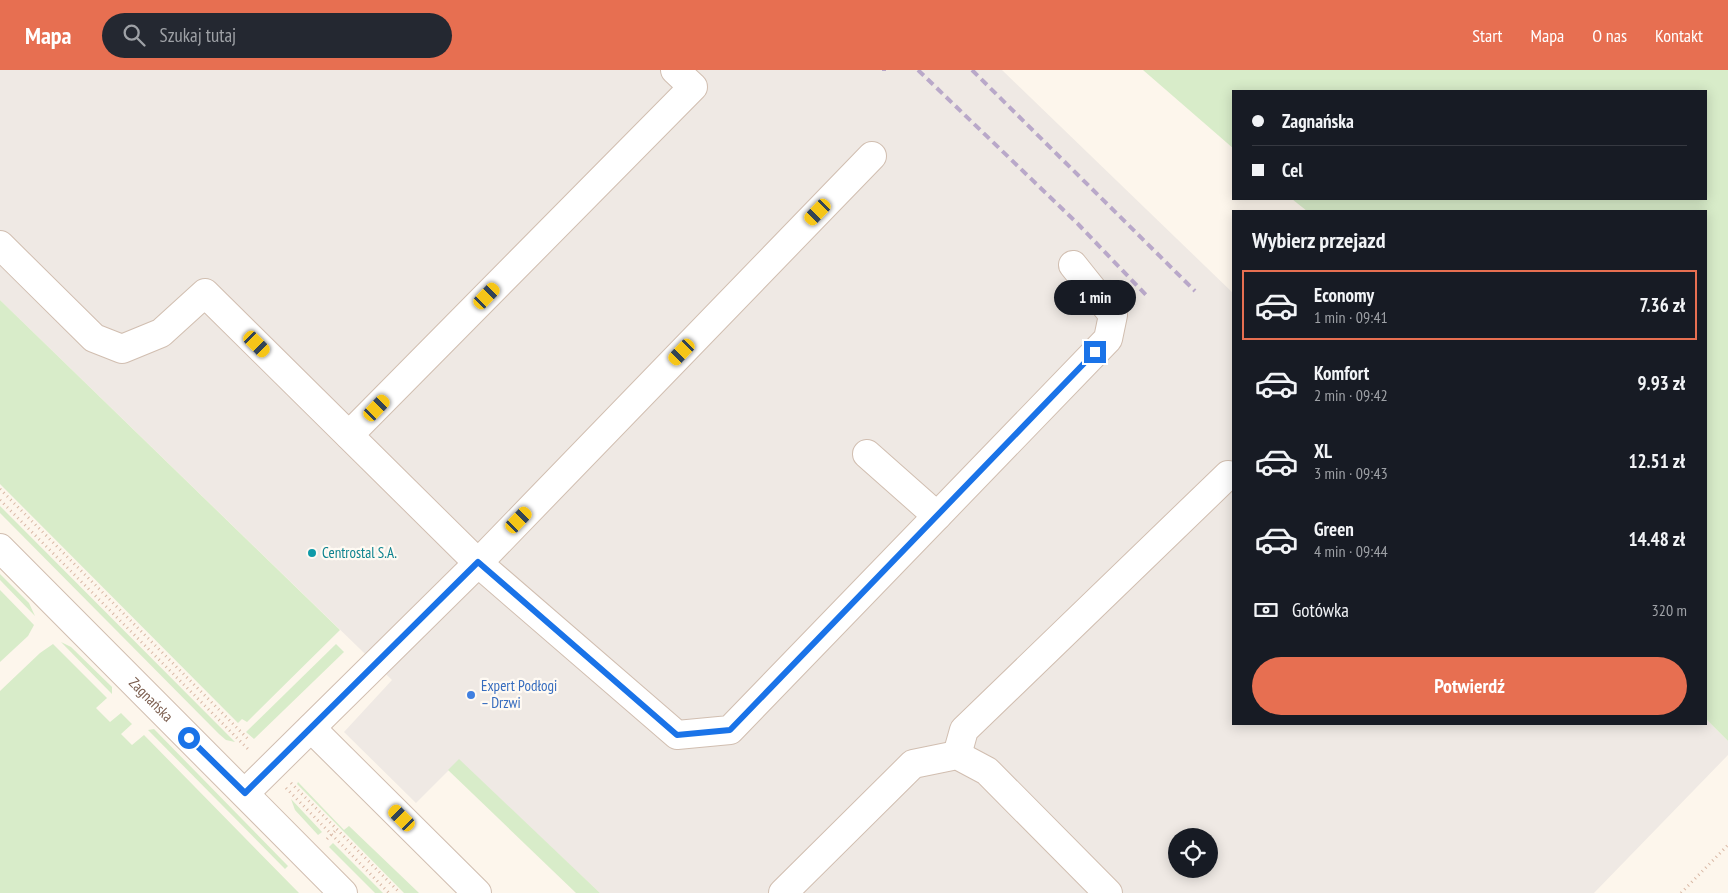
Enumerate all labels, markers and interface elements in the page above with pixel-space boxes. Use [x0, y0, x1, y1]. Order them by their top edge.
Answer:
search box [102, 13, 452, 58]
text: Mapa [25, 20, 72, 51]
icon: search [120, 21, 148, 49]
text: Szukaj tutaj [160, 23, 236, 47]
text: Start [1472, 24, 1502, 47]
text: Mapa [1530, 24, 1564, 47]
text: O nas [1592, 24, 1627, 47]
text: Kontakt [1655, 24, 1703, 47]
text: Zagnańska [1282, 109, 1354, 133]
text: Cel [1282, 158, 1303, 182]
car [802, 196, 833, 228]
text: Wybierz przejazd [1252, 226, 1386, 254]
car [471, 280, 502, 312]
callout: 1 min [1054, 280, 1136, 314]
icon: car [1254, 283, 1299, 328]
text: Economy [1314, 283, 1374, 307]
text: 1 min [1079, 287, 1111, 307]
text: 7.36 zł [1639, 293, 1685, 317]
text: 1 min · 09:41 [1314, 307, 1388, 327]
car [241, 328, 272, 360]
car [666, 336, 697, 368]
route end [1084, 341, 1106, 363]
icon: car [1254, 361, 1299, 406]
text: Komfort [1314, 361, 1369, 385]
text: 9.93 zł [1638, 371, 1685, 395]
text: 2 min · 09:42 [1314, 385, 1388, 405]
car [361, 392, 392, 424]
icon: car [1254, 439, 1299, 484]
text: XL [1314, 439, 1332, 463]
text: 12.51 zł [1628, 449, 1685, 473]
text: 3 min · 09:43 [1314, 463, 1388, 483]
car [503, 504, 534, 536]
icon: car [1254, 517, 1299, 562]
text: Green [1314, 517, 1354, 541]
text: 14.48 zł [1628, 527, 1685, 551]
text: 4 min · 09:44 [1314, 541, 1388, 561]
place label: Centrostal S.A. [322, 543, 397, 562]
marker: Centrostal S.A. [306, 547, 318, 559]
icon: cash [1252, 596, 1280, 624]
text: Gotówka [1292, 598, 1349, 622]
text: 320 m [1652, 600, 1687, 620]
button: Potwierdź [1252, 657, 1687, 715]
street label: Zagnańska [125, 673, 177, 726]
place label: Expert Podłogi – Drzwi [481, 676, 557, 712]
marker: Expert Podłogi – Drzwi [465, 689, 477, 701]
route start [178, 727, 200, 749]
car [386, 802, 417, 834]
map controls [1168, 828, 1218, 878]
button: locate [1168, 828, 1218, 878]

